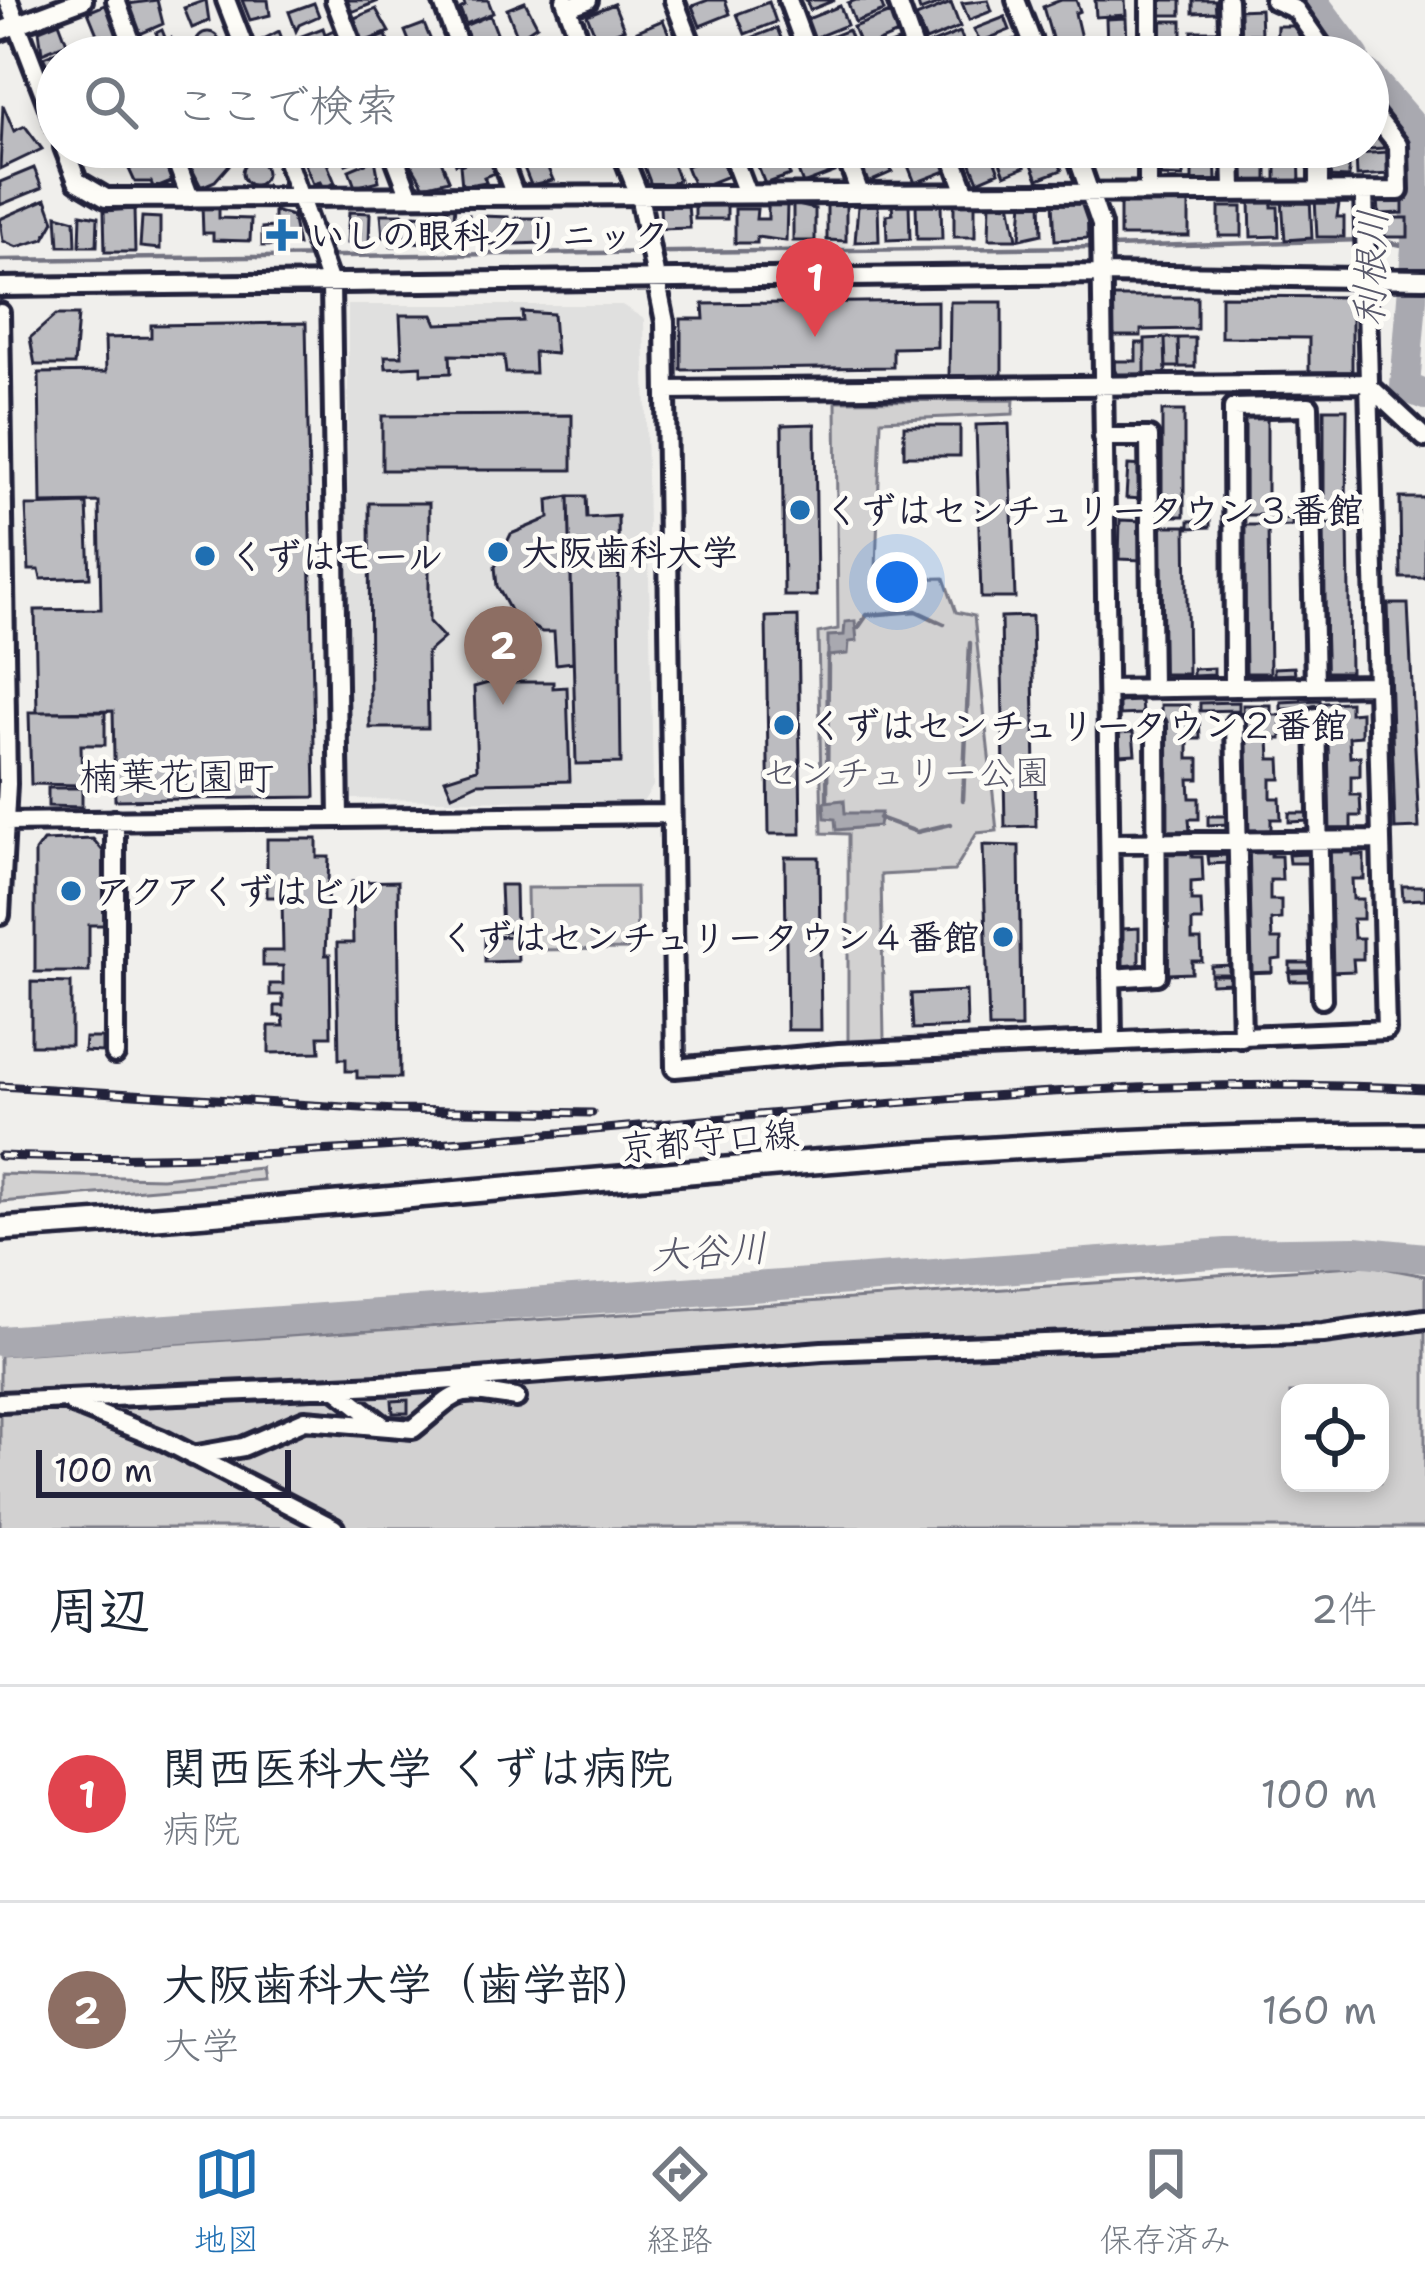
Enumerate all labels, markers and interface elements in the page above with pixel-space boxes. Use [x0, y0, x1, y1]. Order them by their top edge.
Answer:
search box [36, 36, 1389, 168]
icon: search [78, 69, 144, 135]
text: ここで検索 [174, 75, 399, 135]
water label: 利根川 [1342, 209, 1398, 327]
place label: いしの眼科クリニック [309, 211, 669, 260]
marker: いしの眼科クリニック [266, 219, 298, 251]
pin: 1 [776, 238, 854, 337]
place label: くずはセンチュリータウン３番館 [824, 486, 1363, 535]
marker: くずはセンチュリータウン３番館 [787, 497, 813, 523]
place label: 大阪歯科大学 [522, 528, 738, 577]
place label: くずはモール [229, 532, 444, 581]
marker: 大阪歯科大学 [485, 539, 511, 565]
marker: くずはモール [192, 543, 218, 569]
your location [867, 552, 927, 612]
pin: 2 [464, 606, 542, 705]
place label: くずはセンチュリータウン２番館 [808, 701, 1347, 750]
marker: くずはセンチュリータウン２番館 [771, 712, 797, 738]
park label: センチュリー公園 [762, 748, 1050, 797]
district label: 楠葉花園町 [79, 750, 275, 802]
place label: アクアくずはビル [95, 867, 380, 916]
marker: アクアくずはビル [58, 878, 84, 904]
place label: くずはセンチュリータウン４番館 [440, 913, 979, 962]
marker: くずはセンチュリータウン４番館 [990, 924, 1016, 950]
street label: 京都守口線 [617, 1108, 801, 1173]
water label: 大谷川 [649, 1221, 769, 1281]
map controls [1281, 1384, 1389, 1492]
button: locate [1281, 1384, 1389, 1492]
scale bar [36, 1444, 291, 1497]
text: 100 m [54, 1448, 153, 1493]
text: 周辺 [48, 1576, 150, 1644]
text: 2件 [1311, 1583, 1377, 1635]
text: 関西医科大学 くずは病院 [162, 1738, 672, 1798]
text: 1 [78, 1768, 96, 1820]
text: 100 m [1261, 1768, 1377, 1820]
text: 病院 [162, 1803, 240, 1855]
text: 大阪歯科大学（歯学部） [162, 1954, 657, 2014]
text: 2 [73, 1984, 101, 2036]
text: 160 m [1262, 1984, 1377, 2036]
text: 大学 [162, 2019, 240, 2071]
tab: 地図 [194, 2141, 260, 2262]
tab: 経路 [647, 2141, 713, 2262]
tab: 保存済み [1100, 2141, 1232, 2262]

